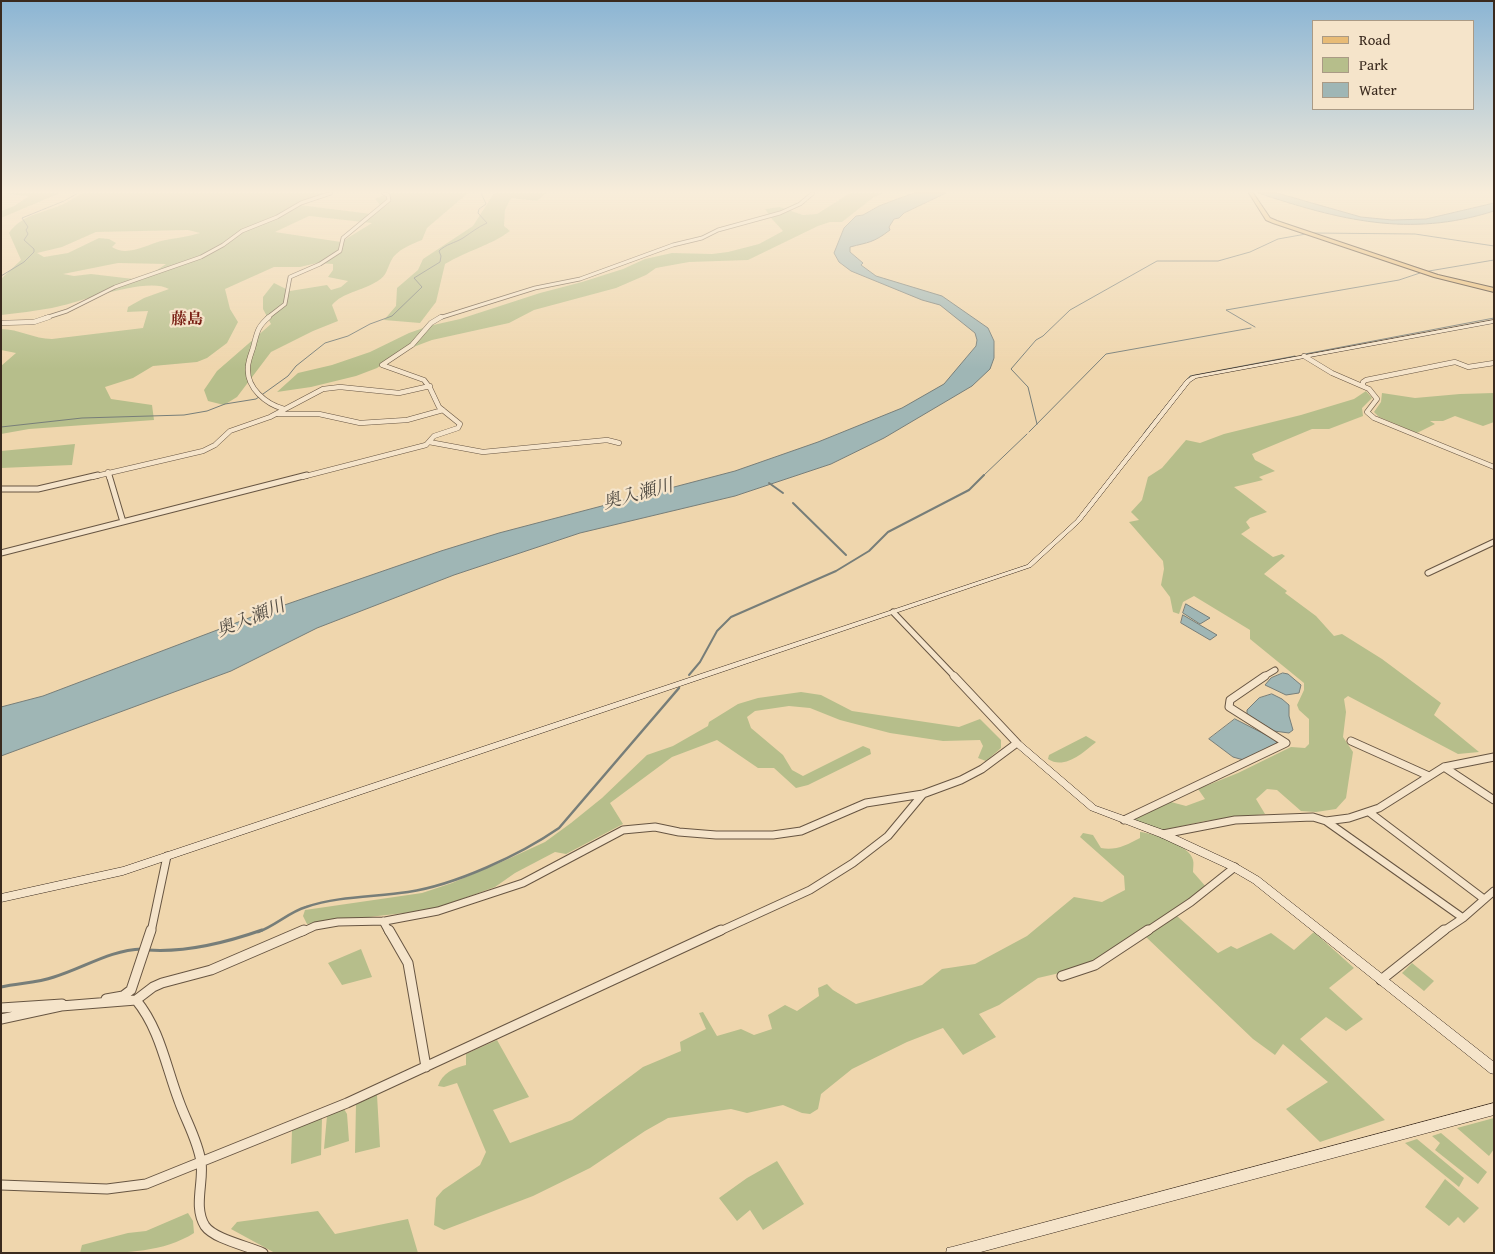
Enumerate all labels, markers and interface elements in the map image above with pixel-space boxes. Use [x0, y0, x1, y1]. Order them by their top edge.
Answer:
legend [1312, 20, 1475, 110]
text: Road [1359, 29, 1390, 50]
text: Park [1359, 54, 1388, 75]
text: Water [1359, 79, 1397, 100]
district label: 藤島 [171, 310, 203, 330]
water label: 奥入瀬川 [600, 475, 676, 515]
water label: 奥入瀬川 [214, 596, 288, 642]

